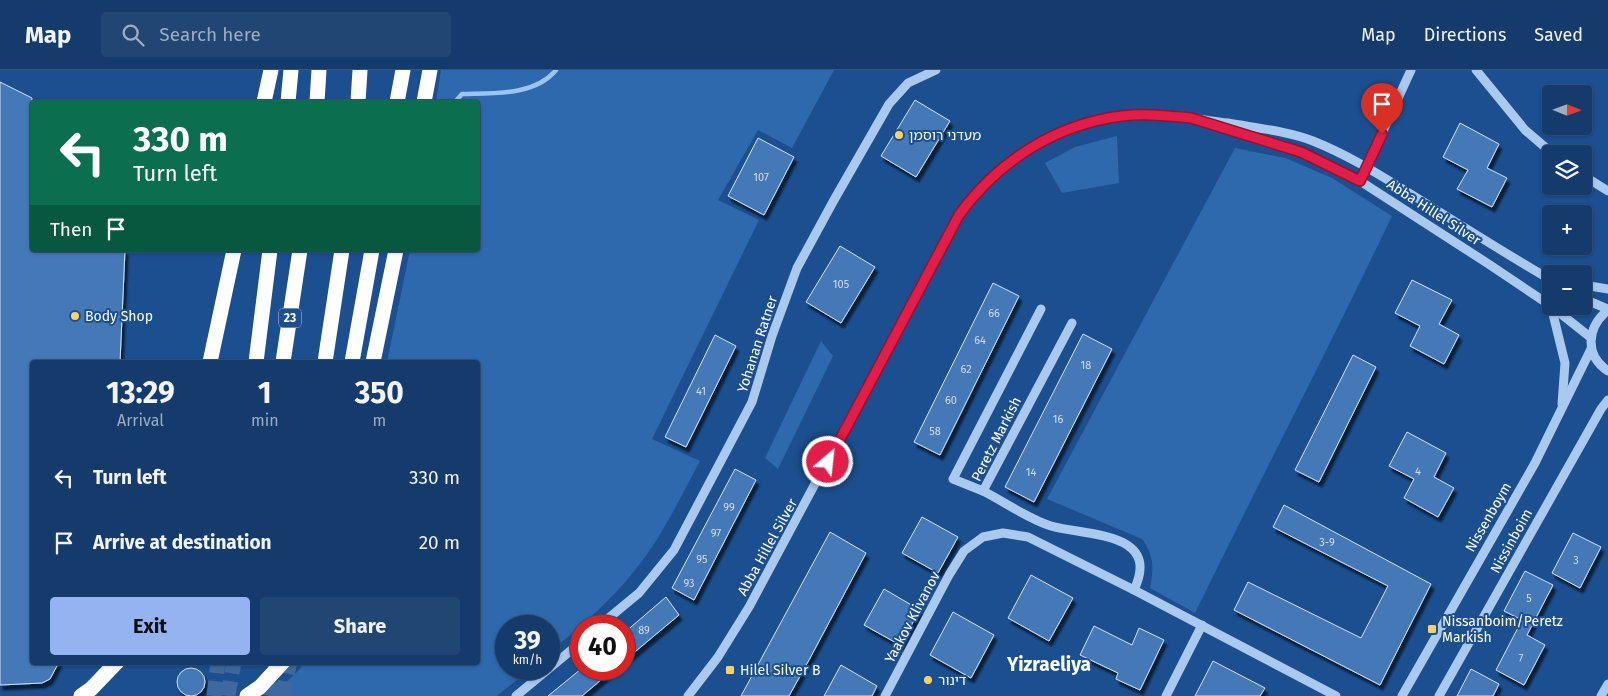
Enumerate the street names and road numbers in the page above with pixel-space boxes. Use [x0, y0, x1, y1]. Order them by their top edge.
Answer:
street label: Abba Hillel Silver [1384, 176, 1484, 249]
street label: Yohanan Ratner [734, 293, 781, 395]
road number: 23 [279, 308, 301, 328]
street label: Peretz Markish [968, 394, 1025, 484]
street label: Nissenboym [1462, 479, 1515, 555]
street label: Abba Hillel Silver [734, 495, 801, 599]
street label: Nissinboim [1487, 506, 1536, 576]
street label: Yaakov Klivanov [881, 568, 944, 666]

